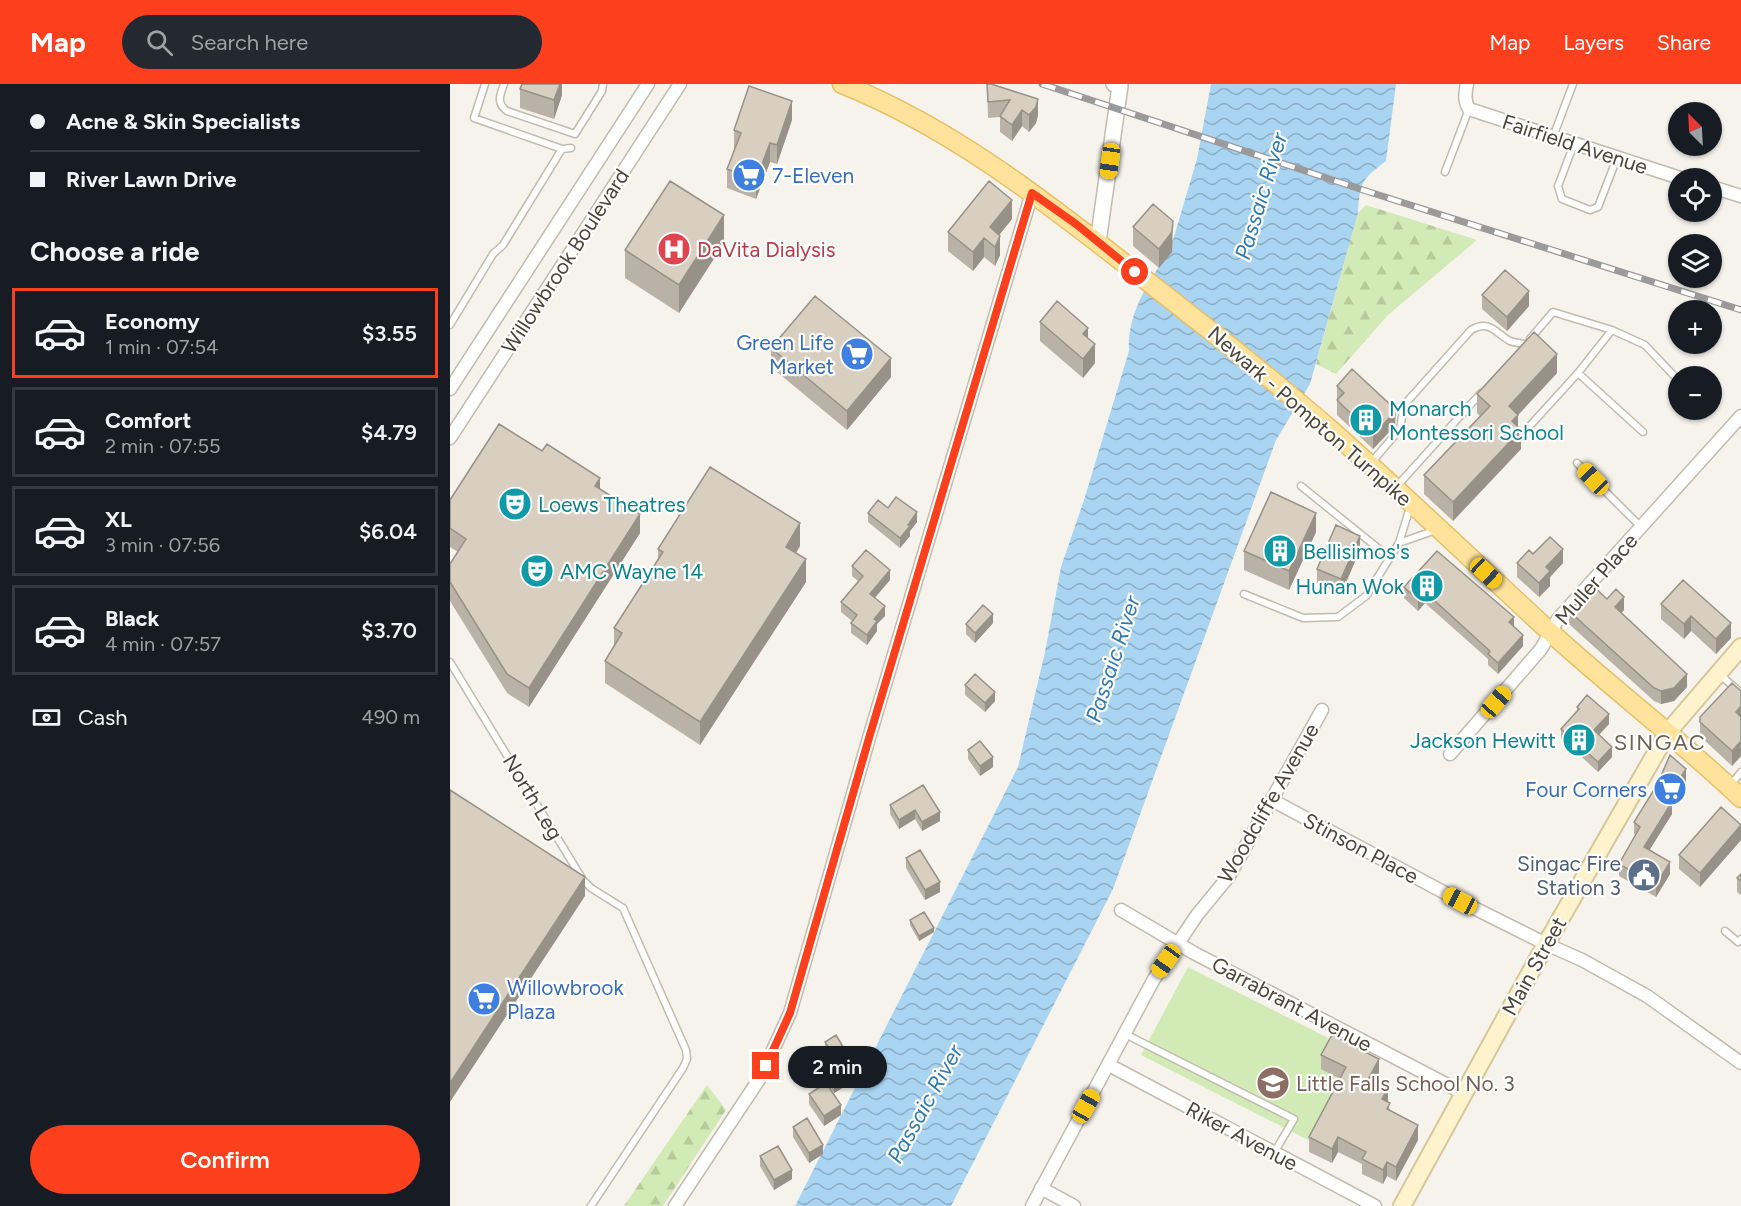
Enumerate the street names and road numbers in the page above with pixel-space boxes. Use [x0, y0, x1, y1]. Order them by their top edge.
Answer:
street label: Fairfield Avenue [1499, 109, 1651, 179]
street label: Willowbrook Boulevard [496, 164, 634, 358]
street label: Newark - Pompton Turnpike [1203, 321, 1417, 511]
street label: Muller Place [1550, 528, 1642, 630]
street label: Woodcliffe Avenue [1212, 719, 1324, 887]
street label: North Leg [498, 750, 568, 844]
street label: Stinson Place [1299, 807, 1423, 889]
street label: Main Street [1497, 912, 1571, 1020]
street label: Garrabrant Avenue [1208, 951, 1376, 1057]
street label: Riker Avenue [1182, 1096, 1302, 1176]

